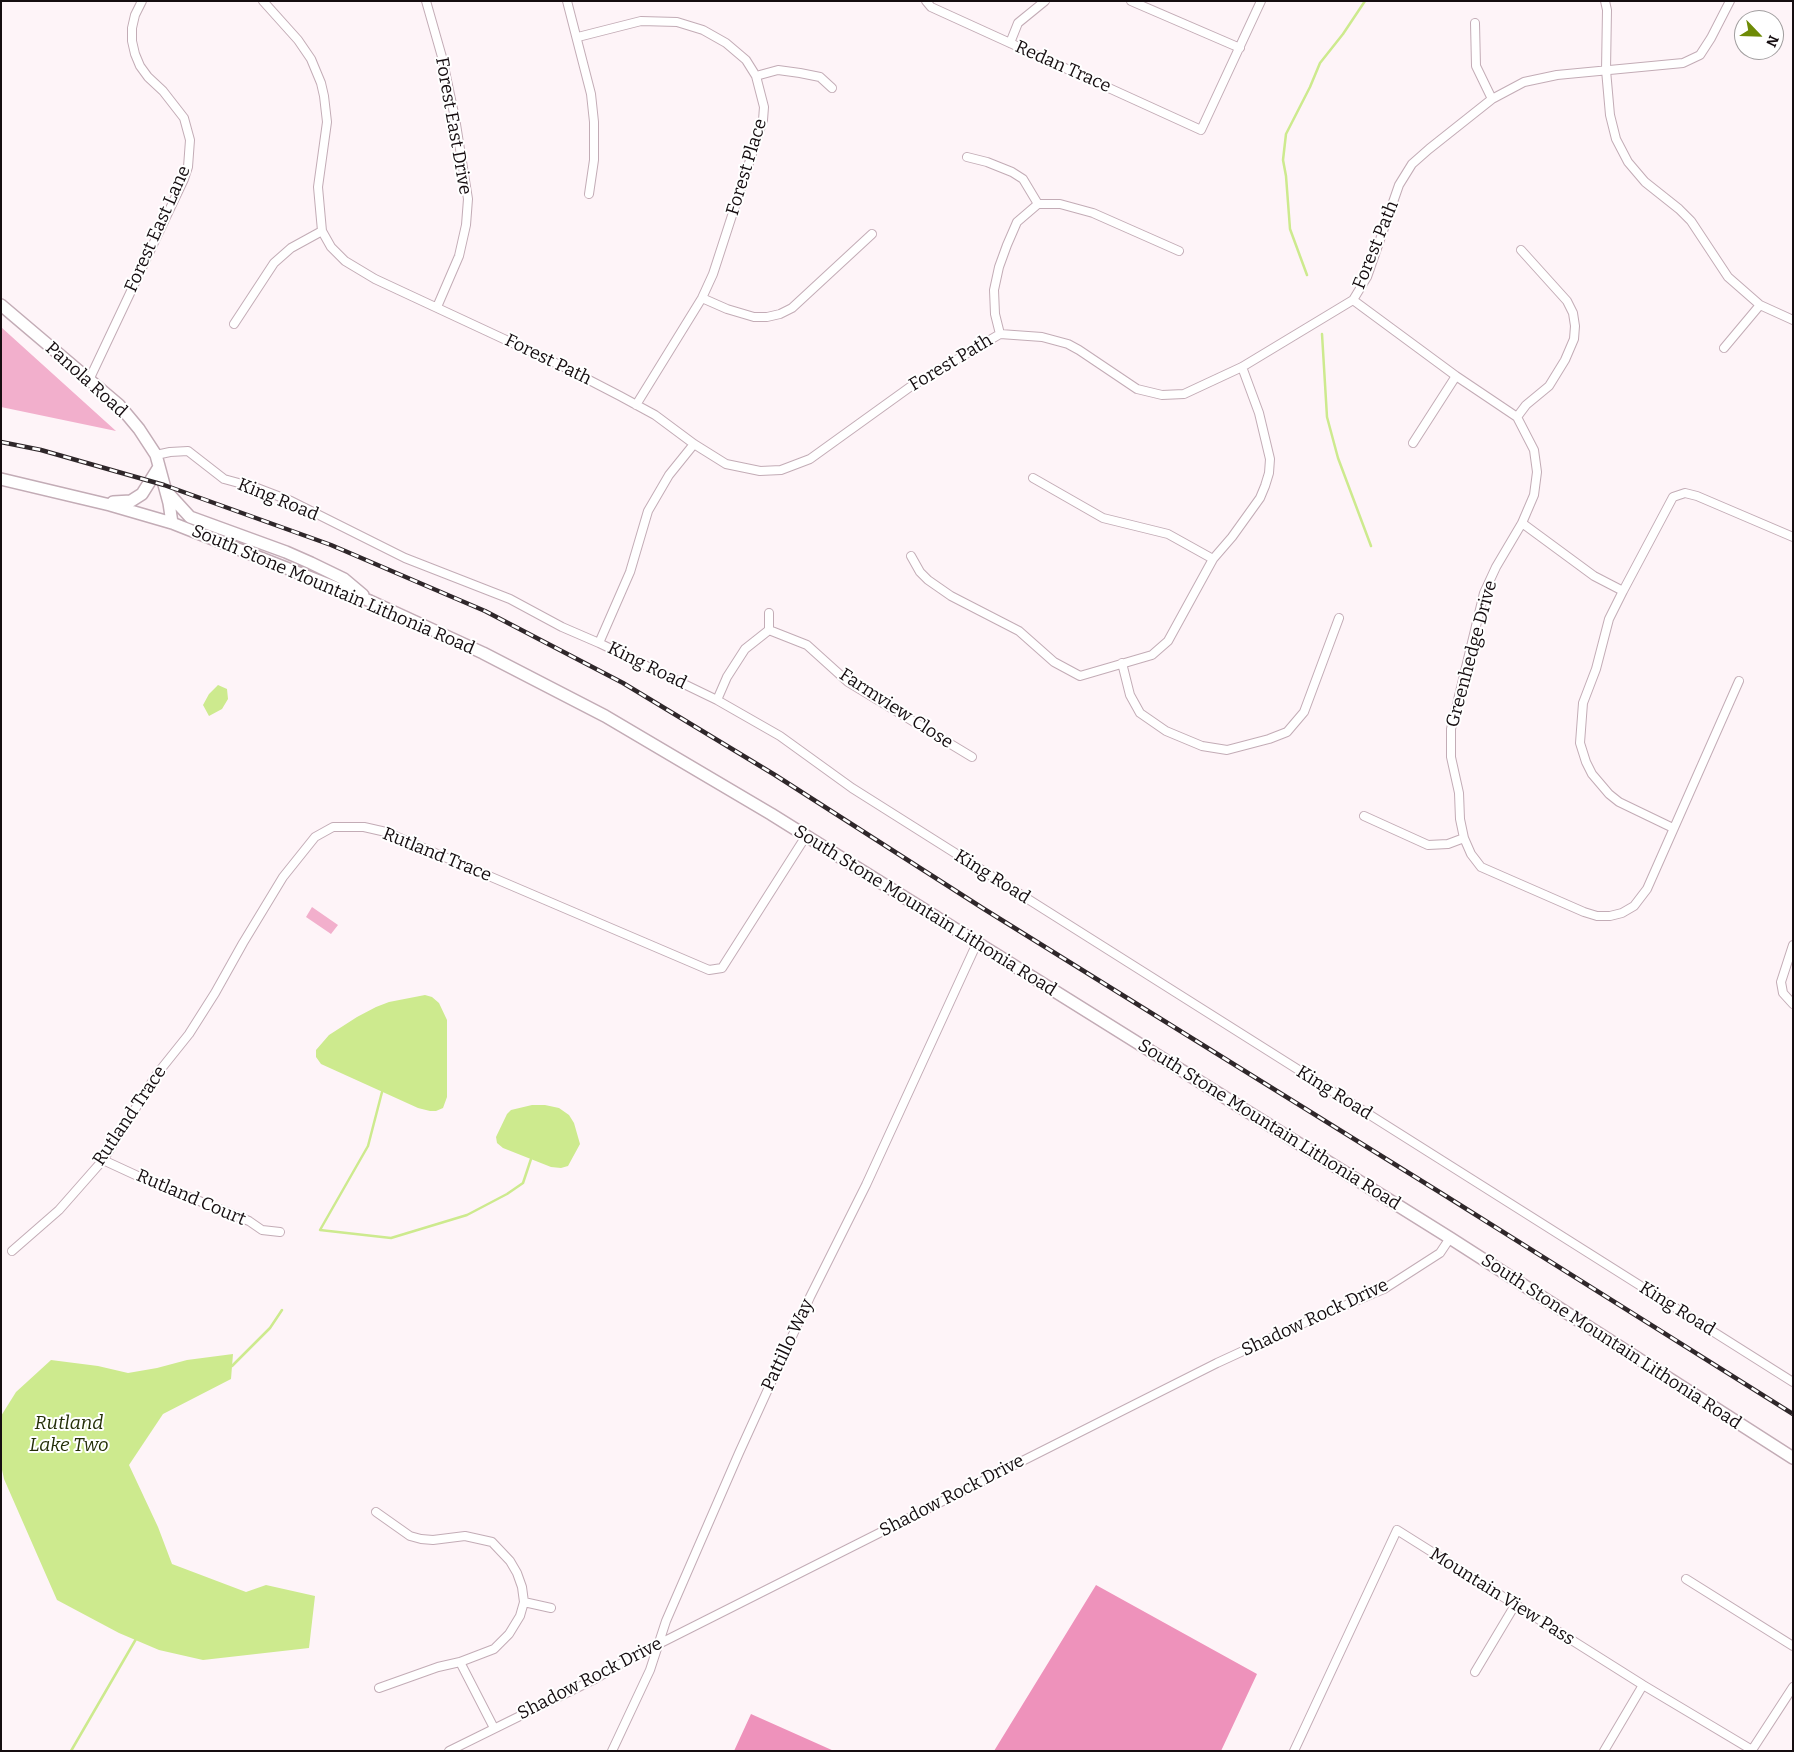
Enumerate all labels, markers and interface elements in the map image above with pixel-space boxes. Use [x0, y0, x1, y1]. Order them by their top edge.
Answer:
north arrow [1734, 10, 1784, 60]
text: N [1762, 33, 1782, 49]
street label: Redan Trace [1012, 36, 1114, 98]
street label: Forest East Drive [430, 55, 476, 197]
street label: Forest Place [722, 116, 772, 218]
street label: Forest East Lane [120, 163, 196, 295]
street label: Forest Path [1348, 198, 1404, 292]
street label: Forest Path [501, 330, 595, 390]
street label: Forest Path [905, 330, 997, 396]
street label: Panola Road [41, 338, 131, 422]
street label: King Road [234, 474, 322, 526]
street label: South Stone Mountain Lithonia Road [188, 520, 478, 660]
street label: Greenhedge Drive [1442, 578, 1502, 730]
street label: King Road [604, 638, 690, 694]
street label: Farmview Close [835, 664, 957, 754]
street label: South Stone Mountain Lithonia Road [790, 821, 1060, 1001]
street label: Rutland Trace [379, 823, 495, 887]
street label: King Road [950, 845, 1034, 909]
street label: South Stone Mountain Lithonia Road [1134, 1035, 1404, 1215]
street label: King Road [1292, 1061, 1376, 1125]
street label: Rutland Trace [89, 1062, 171, 1170]
street label: Rutland Court [133, 1165, 249, 1231]
street label: South Stone Mountain Lithonia Road [1477, 1250, 1745, 1434]
street label: Shadow Rock Drive [1238, 1275, 1392, 1361]
street label: King Road [1635, 1277, 1719, 1341]
street label: Pattillo Way [757, 1296, 819, 1394]
water label: Rutland Lake Two [29, 1413, 109, 1457]
street label: Shadow Rock Drive [876, 1450, 1028, 1542]
street label: Mountain View Pass [1425, 1544, 1579, 1650]
street label: Shadow Rock Drive [514, 1633, 666, 1725]

